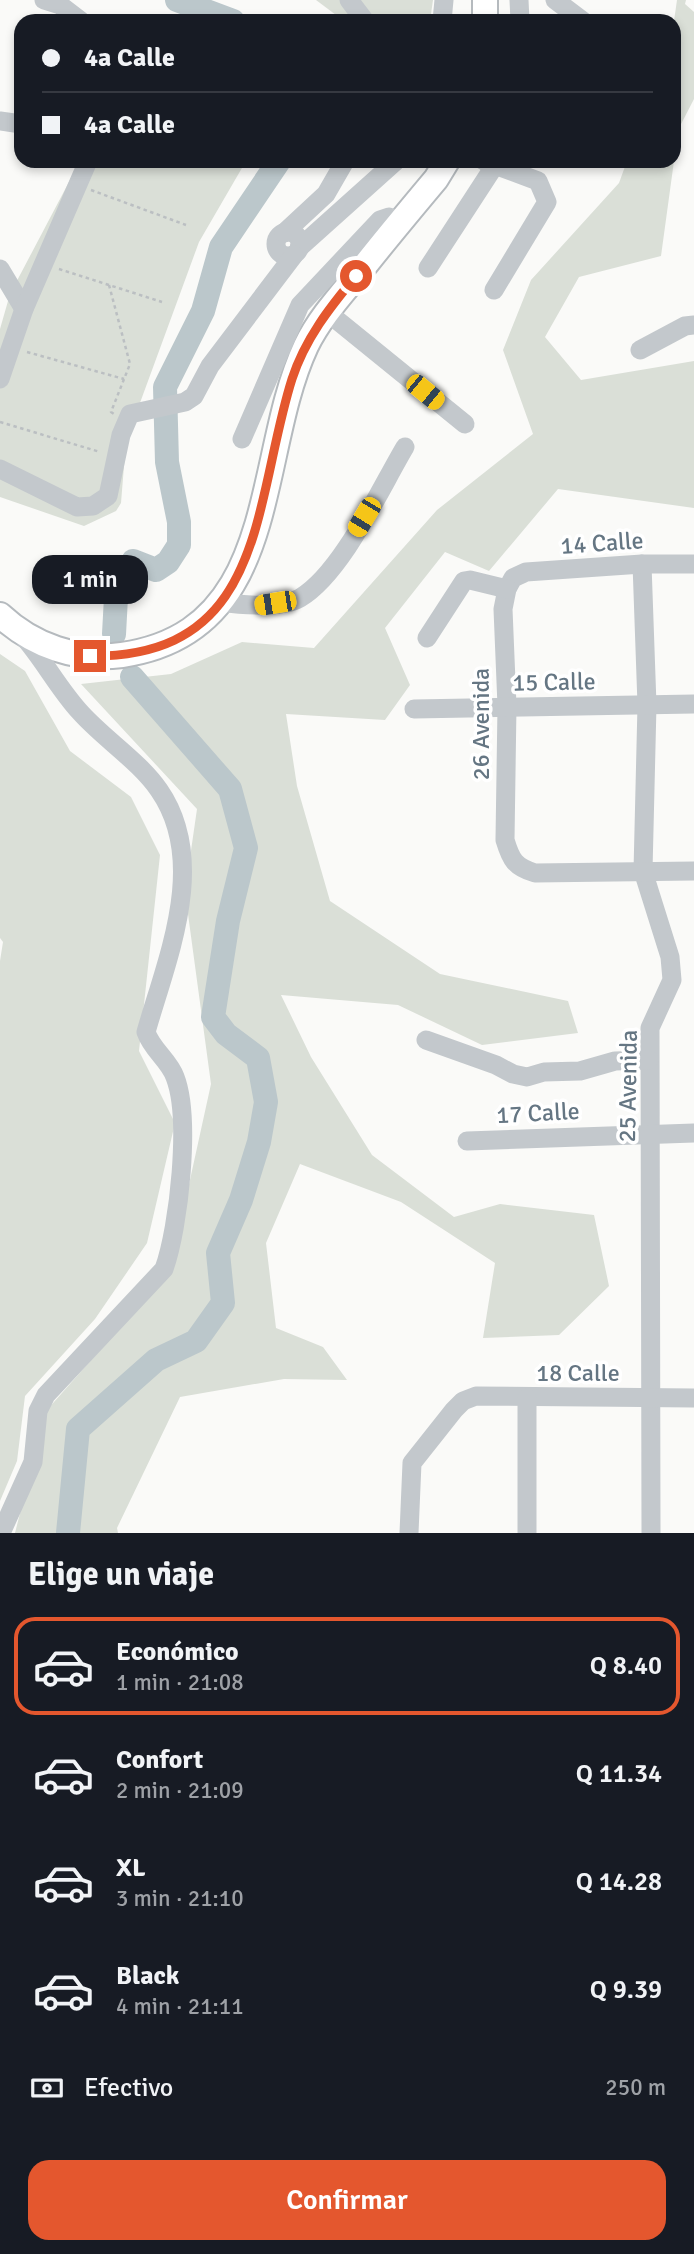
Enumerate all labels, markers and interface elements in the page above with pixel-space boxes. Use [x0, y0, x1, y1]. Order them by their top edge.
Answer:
text: 4a Calle [84, 42, 175, 74]
text: 4a Calle [84, 109, 175, 141]
route start [340, 260, 372, 292]
car [403, 371, 448, 413]
car [345, 494, 384, 540]
street label: 14 Calle [559, 525, 645, 561]
callout: 1 min [32, 554, 148, 604]
text: 1 min [62, 565, 118, 594]
car [253, 589, 298, 617]
route end [74, 640, 106, 672]
street label: 15 Calle [512, 666, 596, 698]
street label: 26 Avenida [466, 668, 496, 780]
street label: 25 Avenida [612, 1029, 644, 1143]
street label: 17 Calle [496, 1096, 580, 1130]
street label: 18 Calle [536, 1358, 620, 1388]
text: Elige un viaje [28, 1555, 214, 1594]
icon: car [32, 1635, 95, 1698]
text: Económico [116, 1636, 239, 1668]
text: Q 8.40 [590, 1650, 662, 1682]
text: 1 min · 21:08 [116, 1668, 244, 1697]
icon: car [32, 1743, 95, 1806]
text: Confort [116, 1744, 203, 1776]
text: Q 11.34 [576, 1758, 662, 1790]
text: 2 min · 21:09 [116, 1776, 244, 1805]
icon: car [32, 1851, 95, 1914]
text: XL [116, 1852, 146, 1884]
text: Q 14.28 [576, 1866, 662, 1898]
text: 3 min · 21:10 [116, 1884, 244, 1913]
icon: car [32, 1959, 95, 2022]
text: Black [116, 1960, 179, 1992]
text: Q 9.39 [590, 1974, 662, 2006]
text: 4 min · 21:11 [116, 1992, 244, 2021]
icon: cash [28, 2069, 66, 2107]
text: Efectivo [84, 2072, 173, 2104]
text: 250 m [605, 2073, 666, 2102]
button: Confirmar [28, 2160, 666, 2240]

